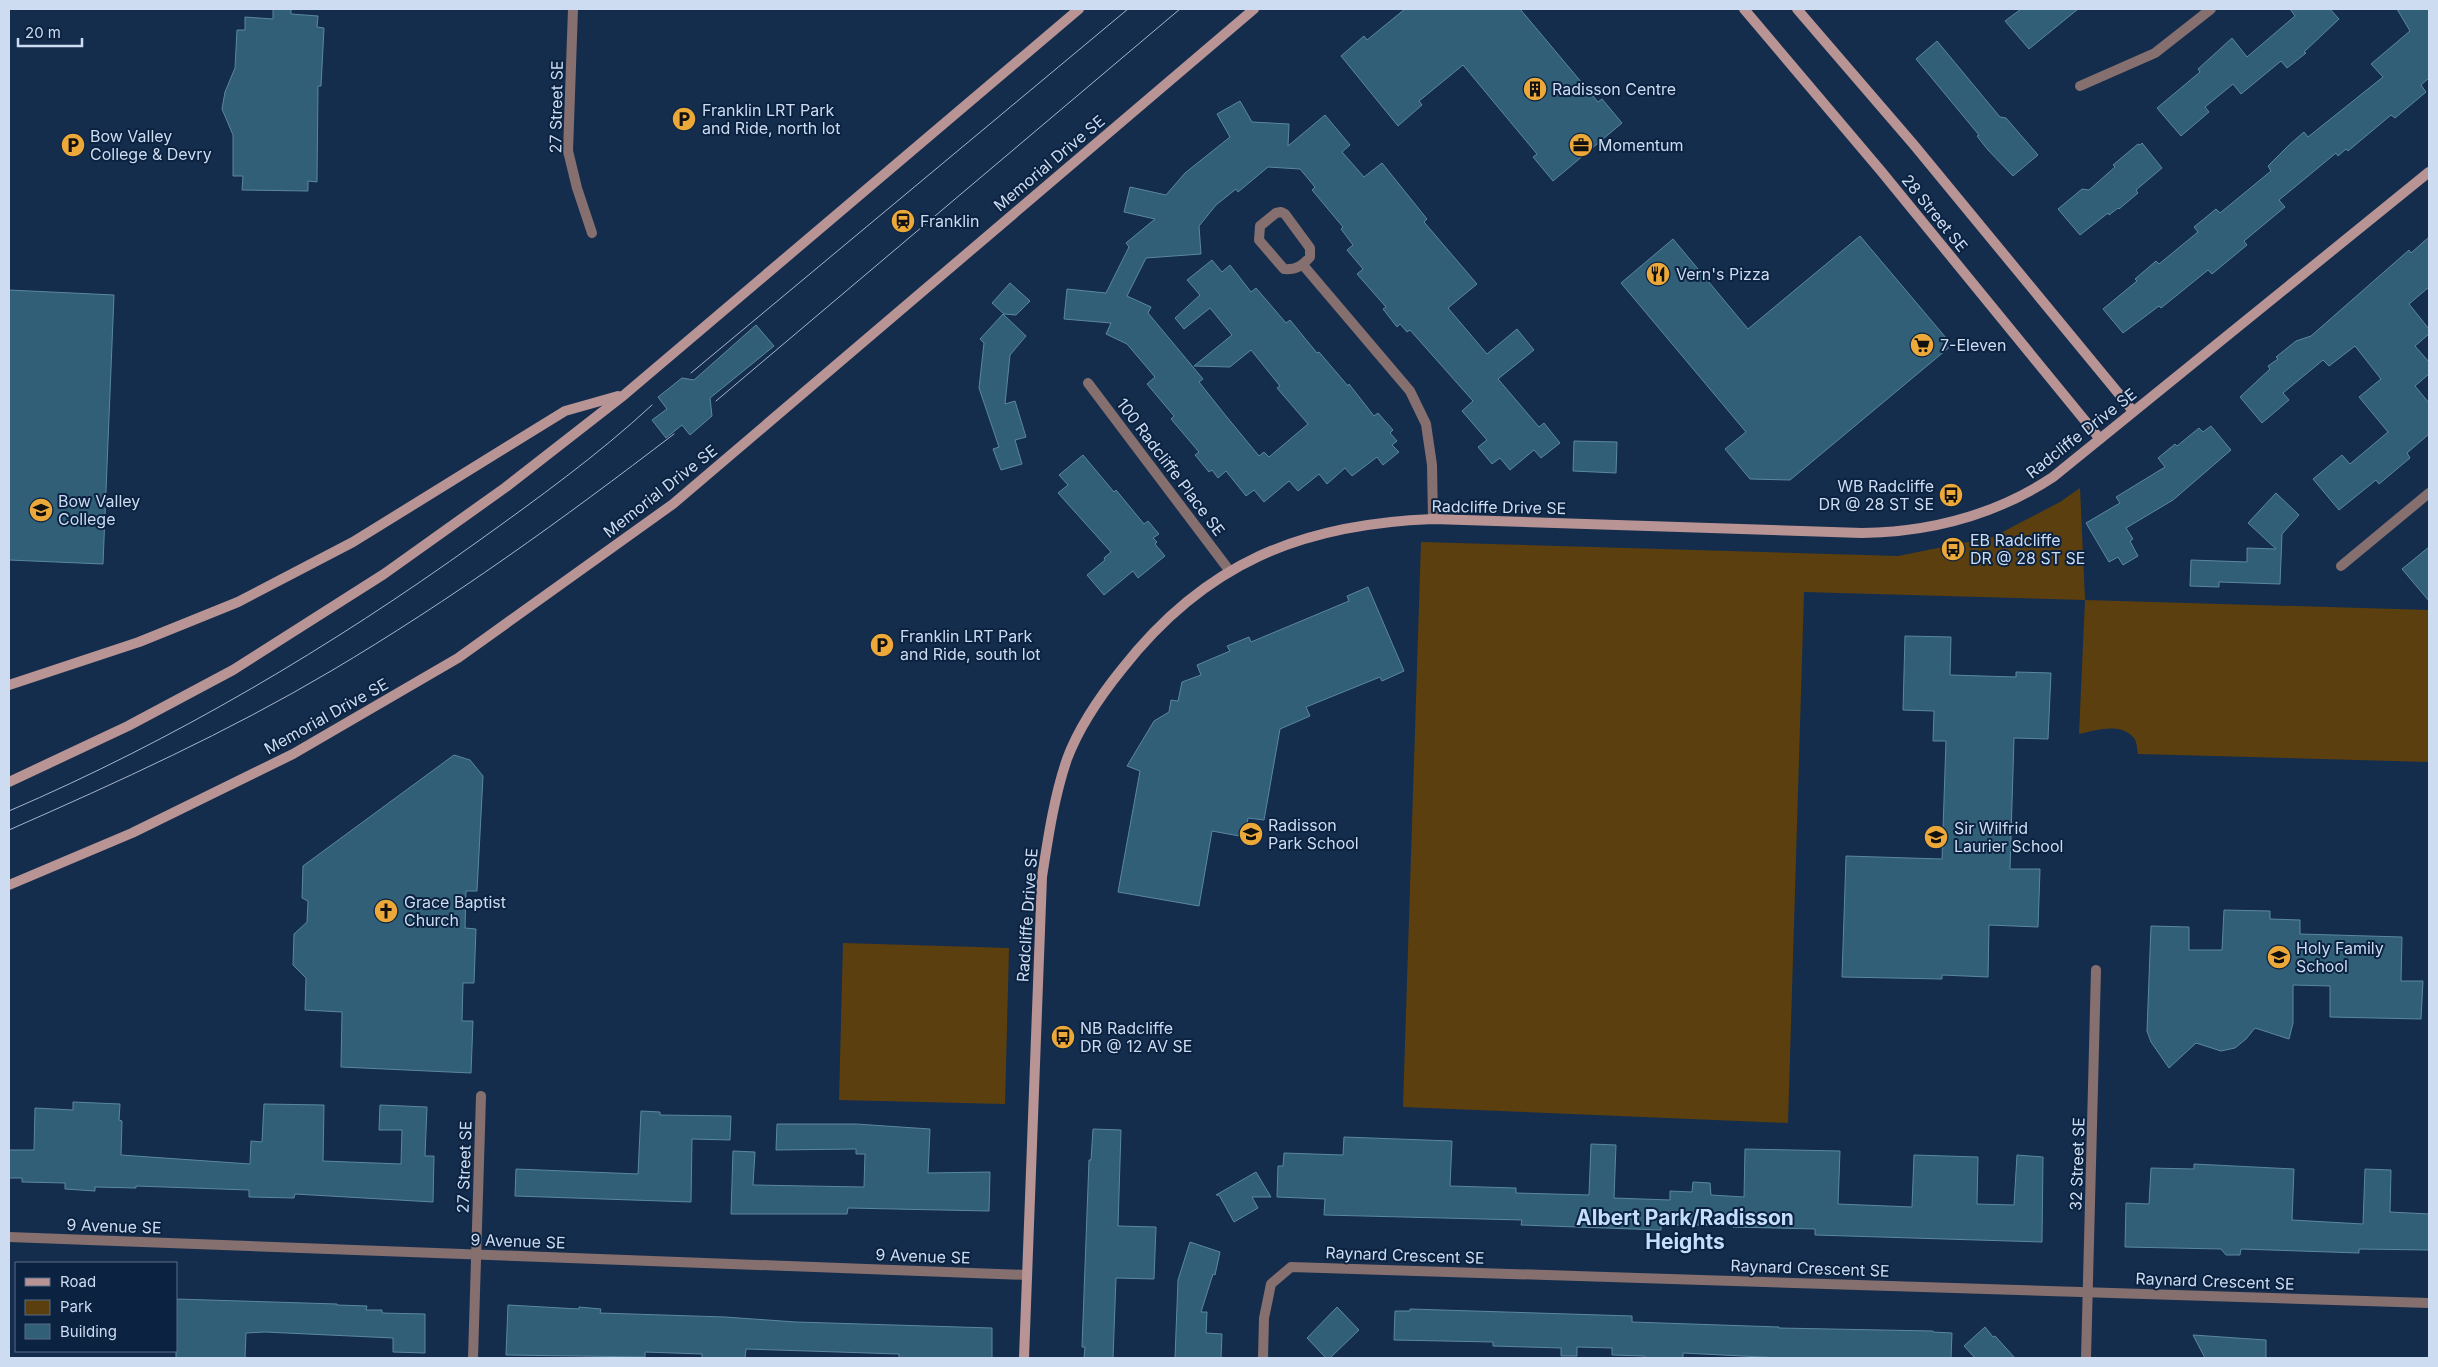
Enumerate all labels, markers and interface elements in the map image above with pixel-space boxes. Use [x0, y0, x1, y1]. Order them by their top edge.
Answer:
scale bar [18, 15, 81, 47]
text: 20 m [25, 23, 61, 42]
street label: 27 Street SE [545, 60, 567, 154]
building icon: Radisson Centre [1522, 76, 1548, 102]
place label: Radisson Centre [1552, 79, 1676, 99]
place label: Franklin LRT Park and Ride, north lot [702, 100, 840, 138]
parking icon: Franklin LRT Park and Ride, north lot [671, 106, 697, 132]
street label: Memorial Drive SE [989, 111, 1109, 215]
place label: Bow Valley College & Devry [90, 126, 212, 164]
parking icon: Bow Valley College & Devry [60, 132, 86, 158]
office icon: Momentum [1568, 132, 1594, 158]
place label: Momentum [1598, 135, 1684, 155]
street label: 28 Street SE [1898, 170, 1972, 256]
station icon: Franklin [890, 208, 916, 234]
place label: Franklin [920, 211, 979, 231]
restaurant icon: Vern's Pizza [1645, 261, 1671, 287]
place label: Vern's Pizza [1676, 264, 1770, 284]
supermarket icon: 7-Eleven [1909, 332, 1935, 358]
place label: 7-Eleven [1940, 335, 2006, 355]
street label: Radcliffe Drive SE [2022, 384, 2140, 482]
street label: 100 Radcliffe Place SE [1113, 394, 1229, 540]
street label: Memorial Drive SE [599, 440, 721, 542]
place label: WB Radcliffe DR @ 28 ST SE [1819, 476, 1934, 514]
bus stop icon: WB Radcliffe DR @ 28 ST SE [1938, 482, 1964, 508]
place label: Bow Valley College [58, 491, 140, 529]
street label: Radcliffe Drive SE [1432, 496, 1566, 518]
school or university icon: Bow Valley College [28, 497, 54, 523]
place label: EB Radcliffe DR @ 28 ST SE [1970, 530, 2085, 568]
bus stop icon: EB Radcliffe DR @ 28 ST SE [1940, 536, 1966, 562]
place label: Franklin LRT Park and Ride, south lot [900, 626, 1041, 664]
parking icon: Franklin LRT Park and Ride, south lot [869, 632, 895, 658]
street label: Memorial Drive SE [260, 674, 392, 758]
place label: Radisson Park School [1268, 815, 1359, 853]
place label: Sir Wilfrid Laurier School [1954, 818, 2063, 856]
school or university icon: Radisson Park School [1238, 821, 1264, 847]
school or university icon: Sir Wilfrid Laurier School [1923, 824, 1949, 850]
street label: Radcliffe Drive SE [1012, 847, 1042, 983]
place label: Grace Baptist Church [404, 892, 506, 930]
church icon: Grace Baptist Church [373, 898, 399, 924]
place label: Holy Family School [2296, 938, 2384, 976]
school or university icon: Holy Family School [2266, 944, 2292, 970]
place label: NB Radcliffe DR @ 12 AV SE [1080, 1018, 1192, 1056]
bus stop icon: NB Radcliffe DR @ 12 AV SE [1050, 1024, 1076, 1050]
street label: 32 Street SE [2065, 1117, 2089, 1211]
street label: 27 Street SE [452, 1120, 476, 1214]
district label: Albert Park/Radisson Heights [1576, 1205, 1794, 1254]
street label: 9 Avenue SE [66, 1214, 162, 1238]
street label: 9 Avenue SE [470, 1229, 566, 1253]
street label: Raynard Crescent SE [1325, 1242, 1485, 1268]
street label: 9 Avenue SE [875, 1244, 971, 1268]
street label: Raynard Crescent SE [1730, 1255, 1890, 1281]
legend [15, 1262, 178, 1352]
street label: Raynard Crescent SE [2135, 1268, 2295, 1294]
text: Road [60, 1272, 96, 1291]
text: Park [60, 1297, 93, 1316]
text: Building [60, 1322, 117, 1341]

